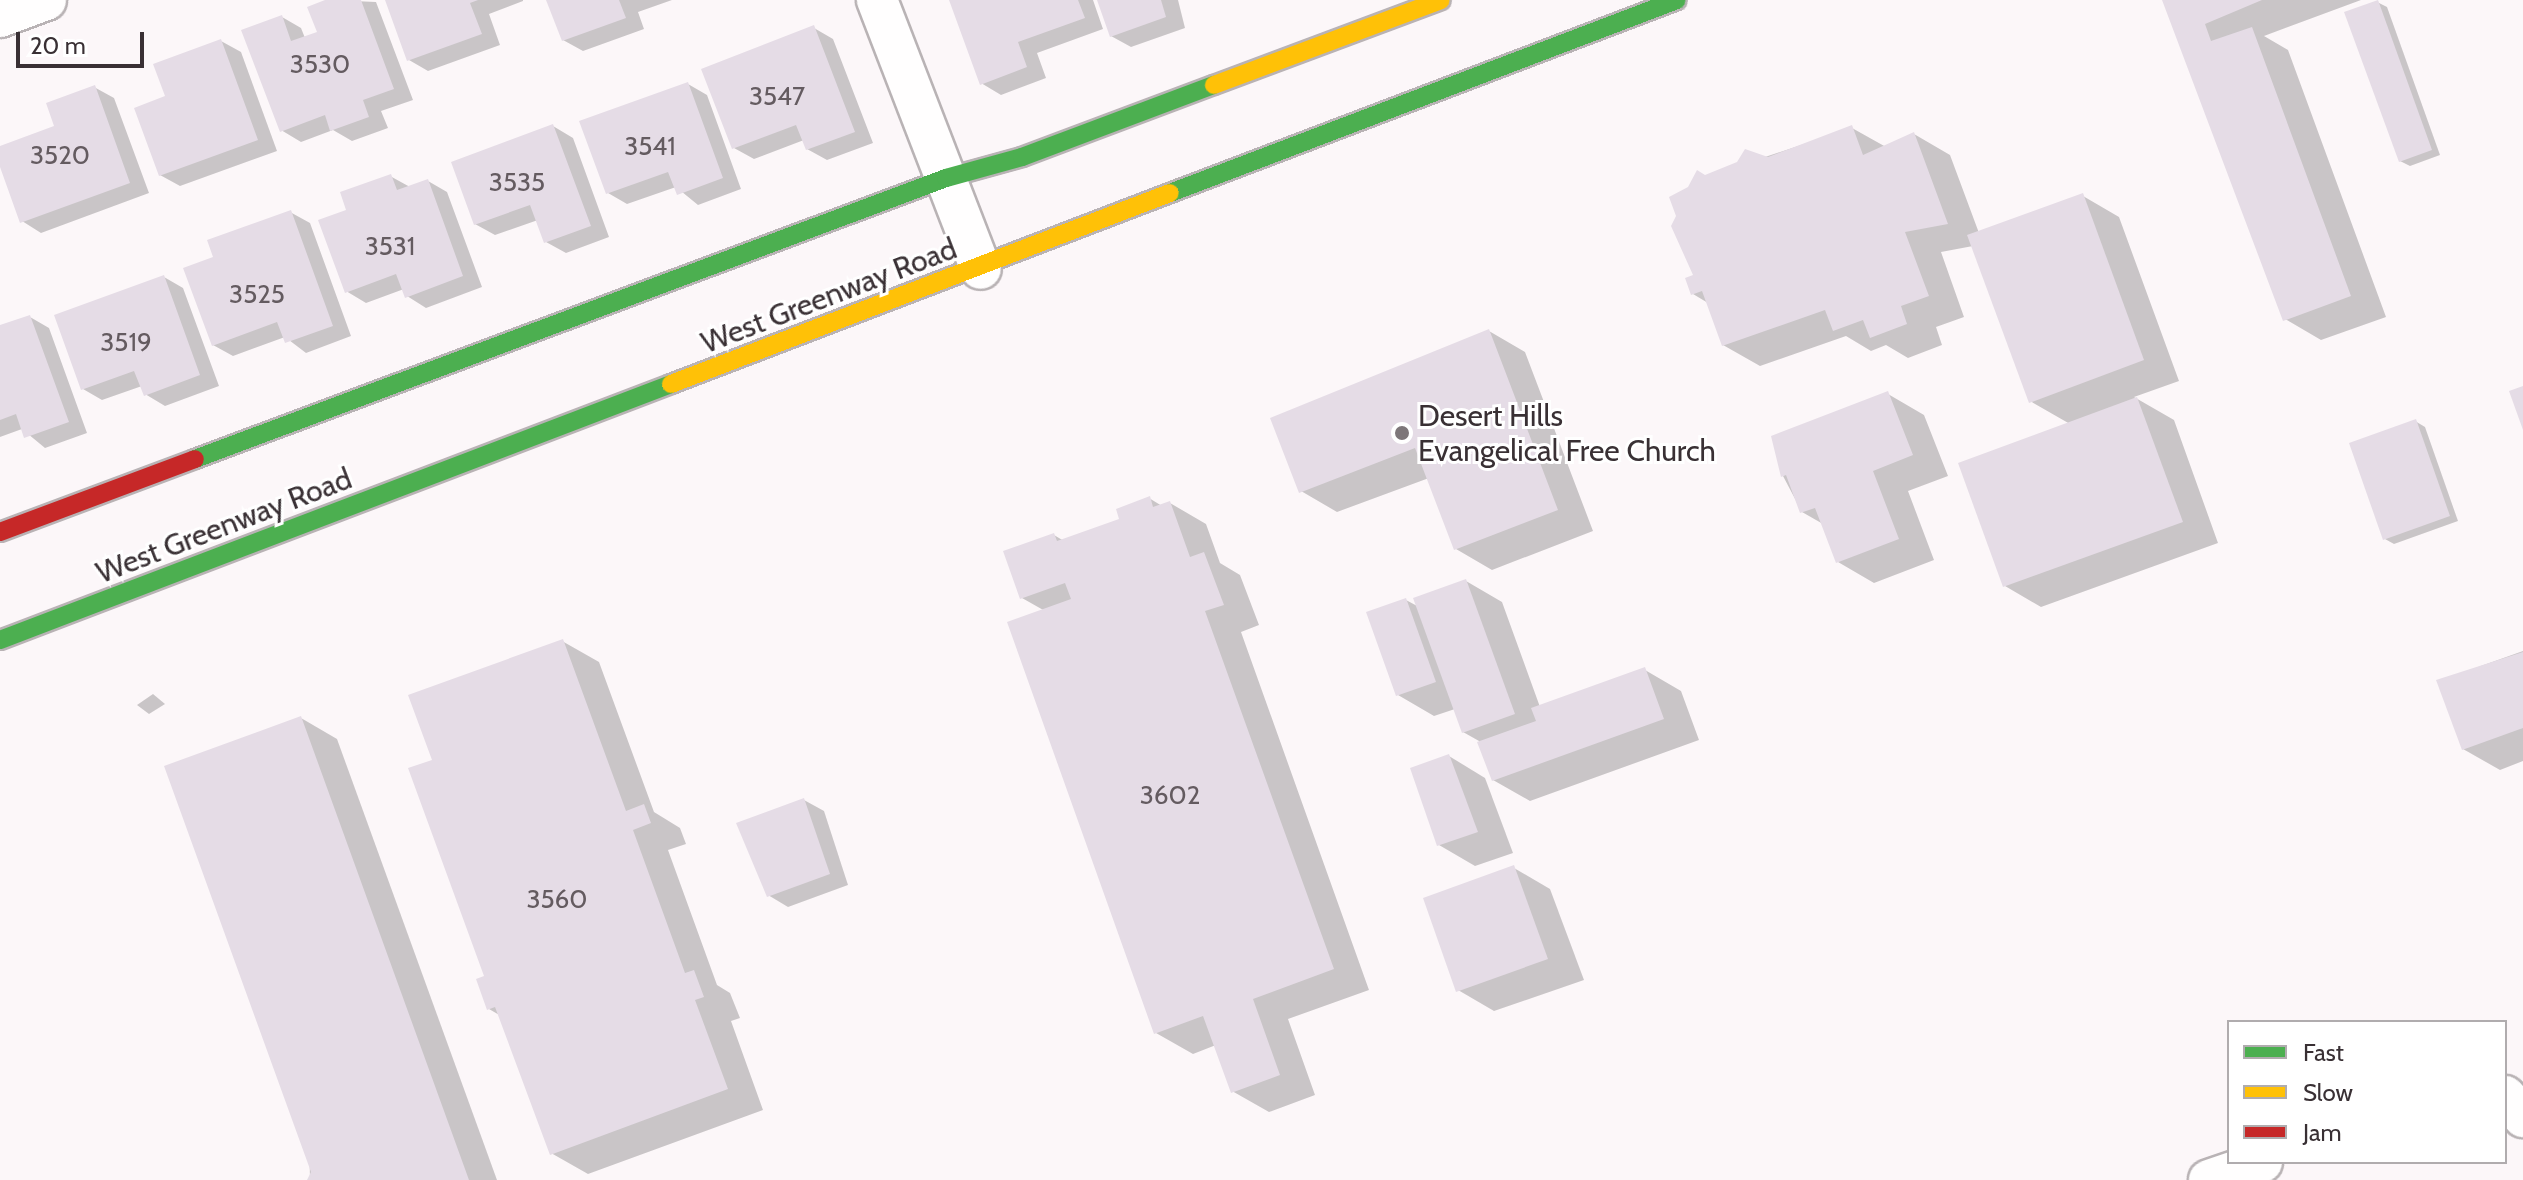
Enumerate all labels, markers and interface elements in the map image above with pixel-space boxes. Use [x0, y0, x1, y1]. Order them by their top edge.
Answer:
scale bar [20, 16, 148, 66]
text: 20 m [30, 31, 86, 60]
house number: 3530 [290, 49, 350, 81]
house number: 3547 [749, 81, 805, 113]
house number: 3541 [624, 131, 676, 163]
house number: 3520 [30, 140, 90, 172]
house number: 3535 [489, 167, 545, 199]
house number: 3531 [365, 231, 415, 263]
street label: West Greenway Road [696, 231, 962, 361]
house number: 3525 [229, 279, 285, 311]
house number: 3519 [100, 327, 152, 359]
place label: Desert Hills Evangelical Free Church [1418, 398, 1716, 468]
marker: Desert Hills Evangelical Free Church [1393, 424, 1411, 442]
street label: West Greenway Road [91, 461, 357, 591]
house number: 3602 [1140, 780, 1200, 812]
house number: 3560 [526, 884, 588, 916]
legend [2227, 1020, 2507, 1164]
text: Fast [2303, 1038, 2344, 1067]
text: Slow [2303, 1078, 2353, 1107]
text: Jam [2303, 1118, 2341, 1147]

